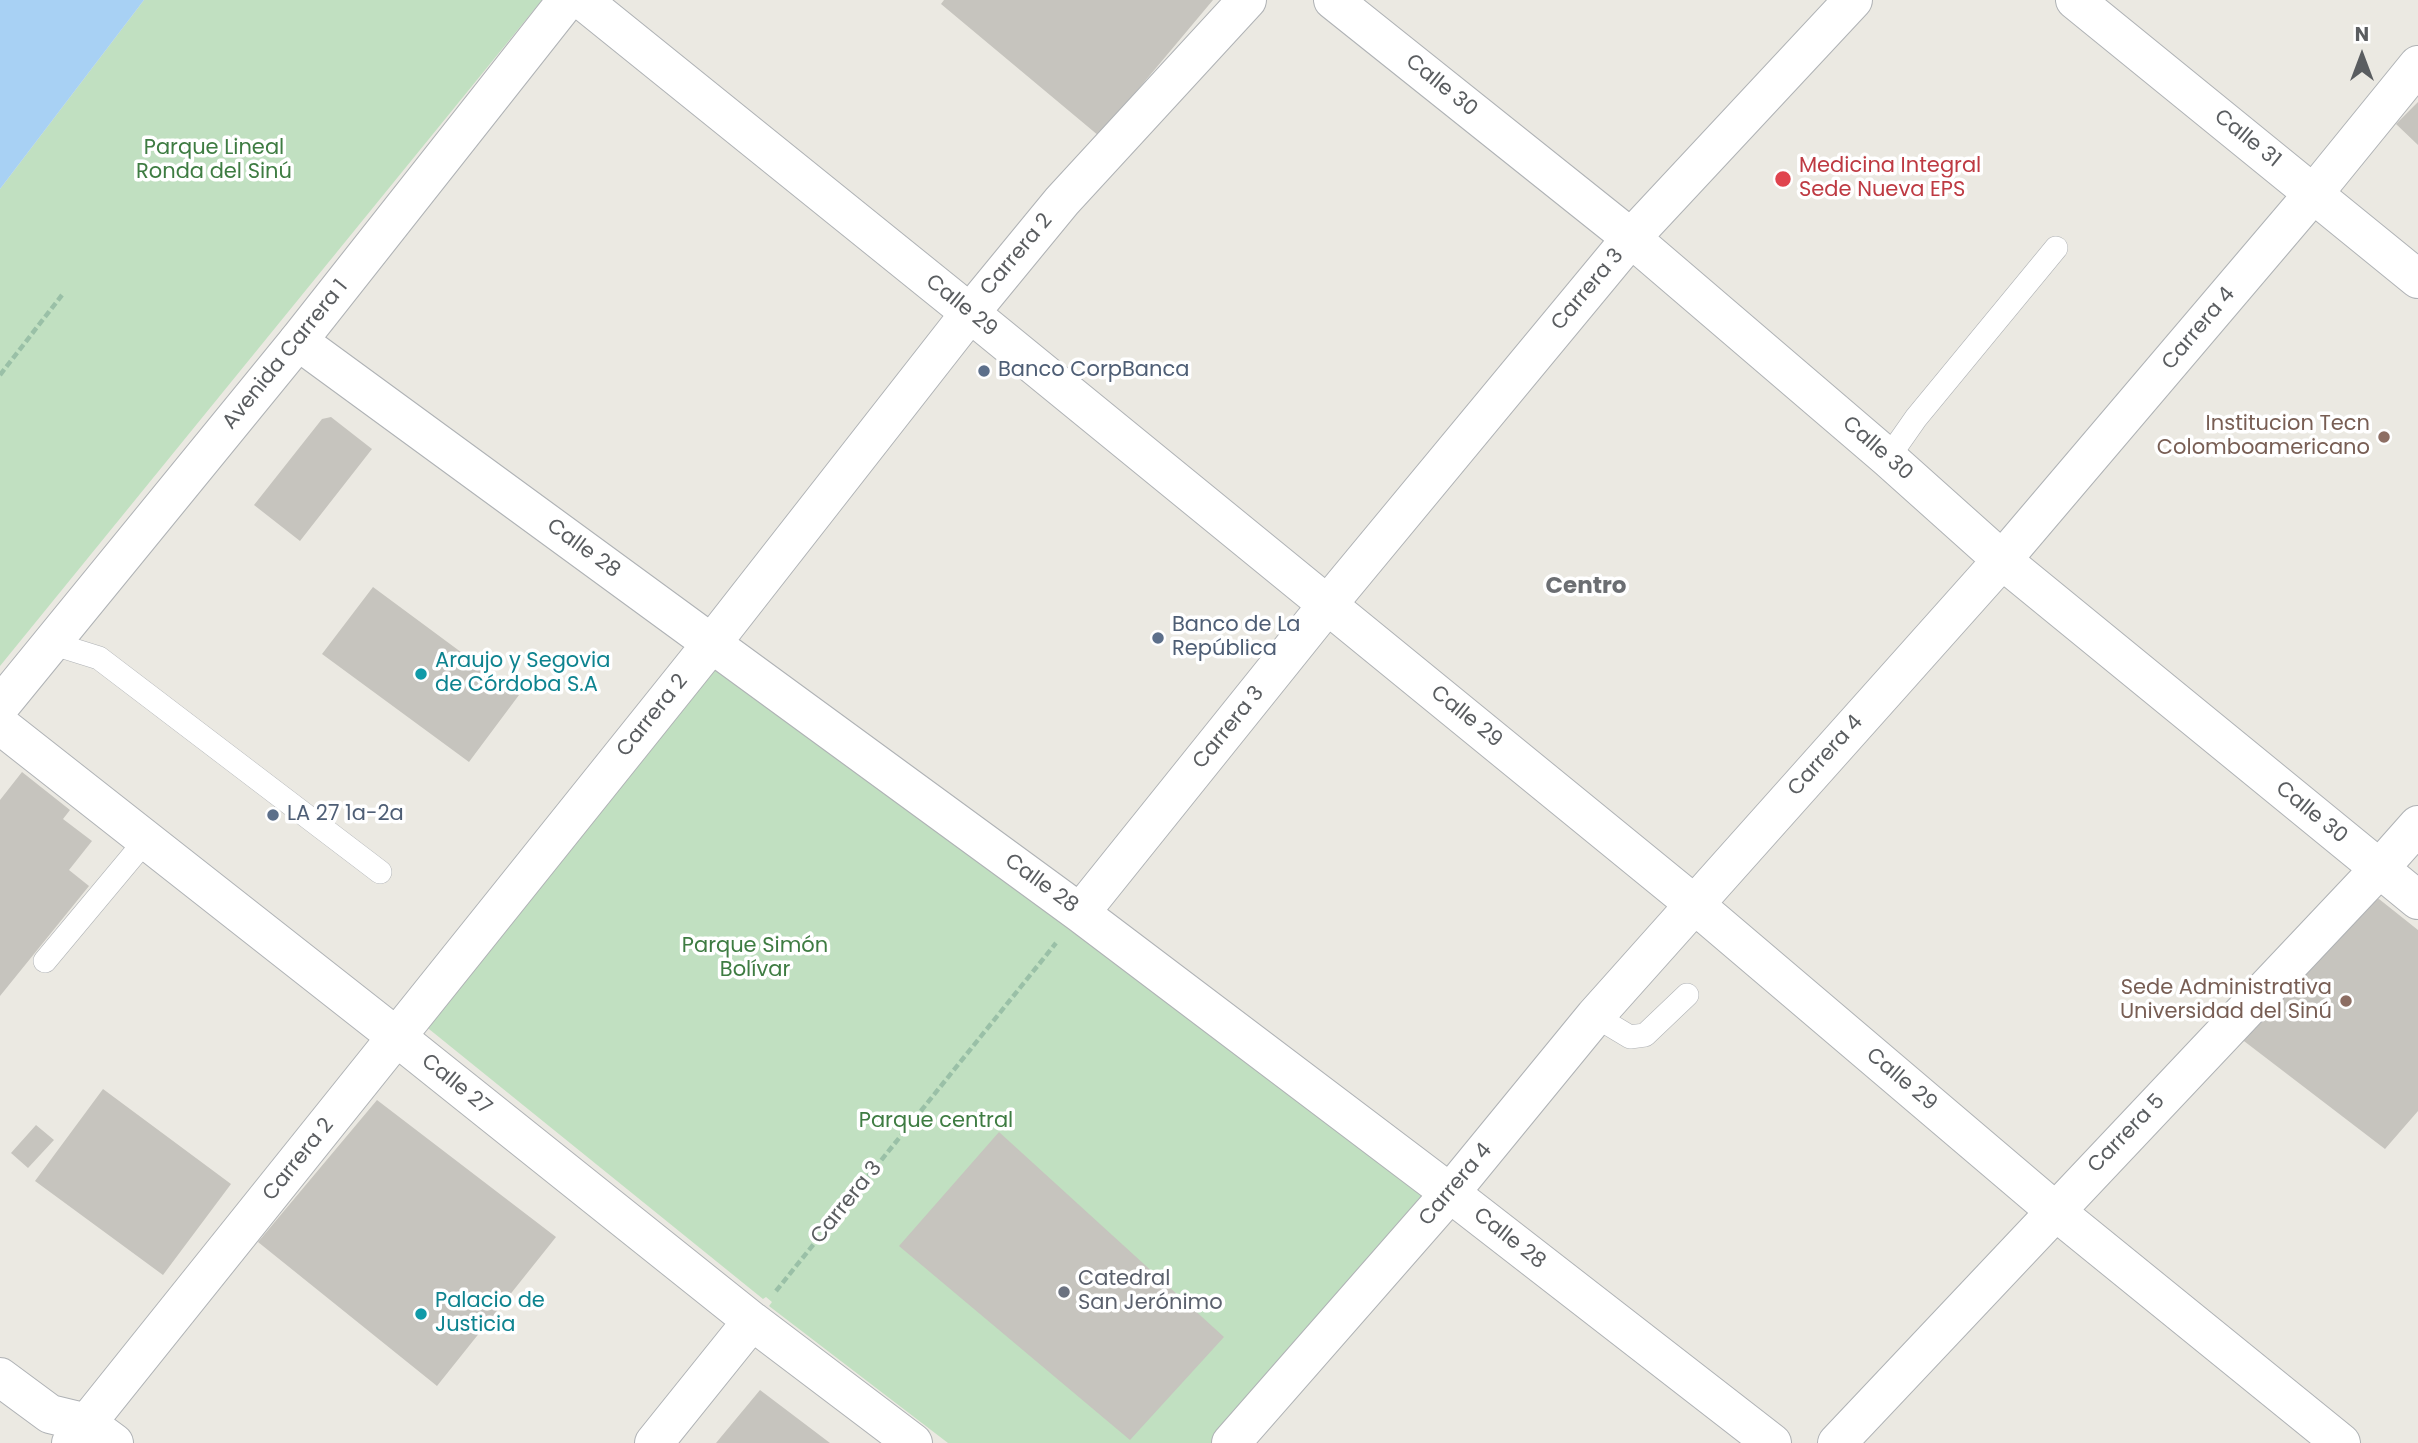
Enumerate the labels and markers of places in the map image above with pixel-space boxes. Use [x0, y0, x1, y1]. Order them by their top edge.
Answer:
place label: Medicina Integral Sede Nueva EPS [1799, 154, 1981, 204]
marker: Medicina Integral Sede Nueva EPS [1773, 169, 1793, 189]
place label: Banco CorpBanca [998, 358, 1189, 384]
marker: Banco CorpBanca [976, 363, 992, 379]
place label: Institucion Tecn Colomboamericano [2157, 412, 2370, 462]
marker: Institucion Tecn Colomboamericano [2376, 429, 2392, 445]
place label: Banco de La República [1172, 613, 1300, 663]
marker: Banco de La República [1150, 630, 1166, 646]
place label: Araujo y Segovia de Córdoba S.A [435, 649, 610, 699]
marker: Araujo y Segovia de Córdoba S.A [413, 666, 429, 682]
place label: LA 27 1a-2a [287, 802, 404, 828]
marker: LA 27 1a-2a [265, 807, 281, 823]
place label: Sede Administrativa Universidad del Sinú [2120, 976, 2332, 1026]
marker: Sede Administrativa Universidad del Sinú [2338, 993, 2354, 1009]
place label: Catedral San Jerónimo [1078, 1267, 1223, 1317]
marker: Catedral San Jerónimo [1056, 1284, 1072, 1300]
place label: Palacio de Justicia [435, 1289, 545, 1339]
marker: Palacio de Justicia [413, 1306, 429, 1322]

